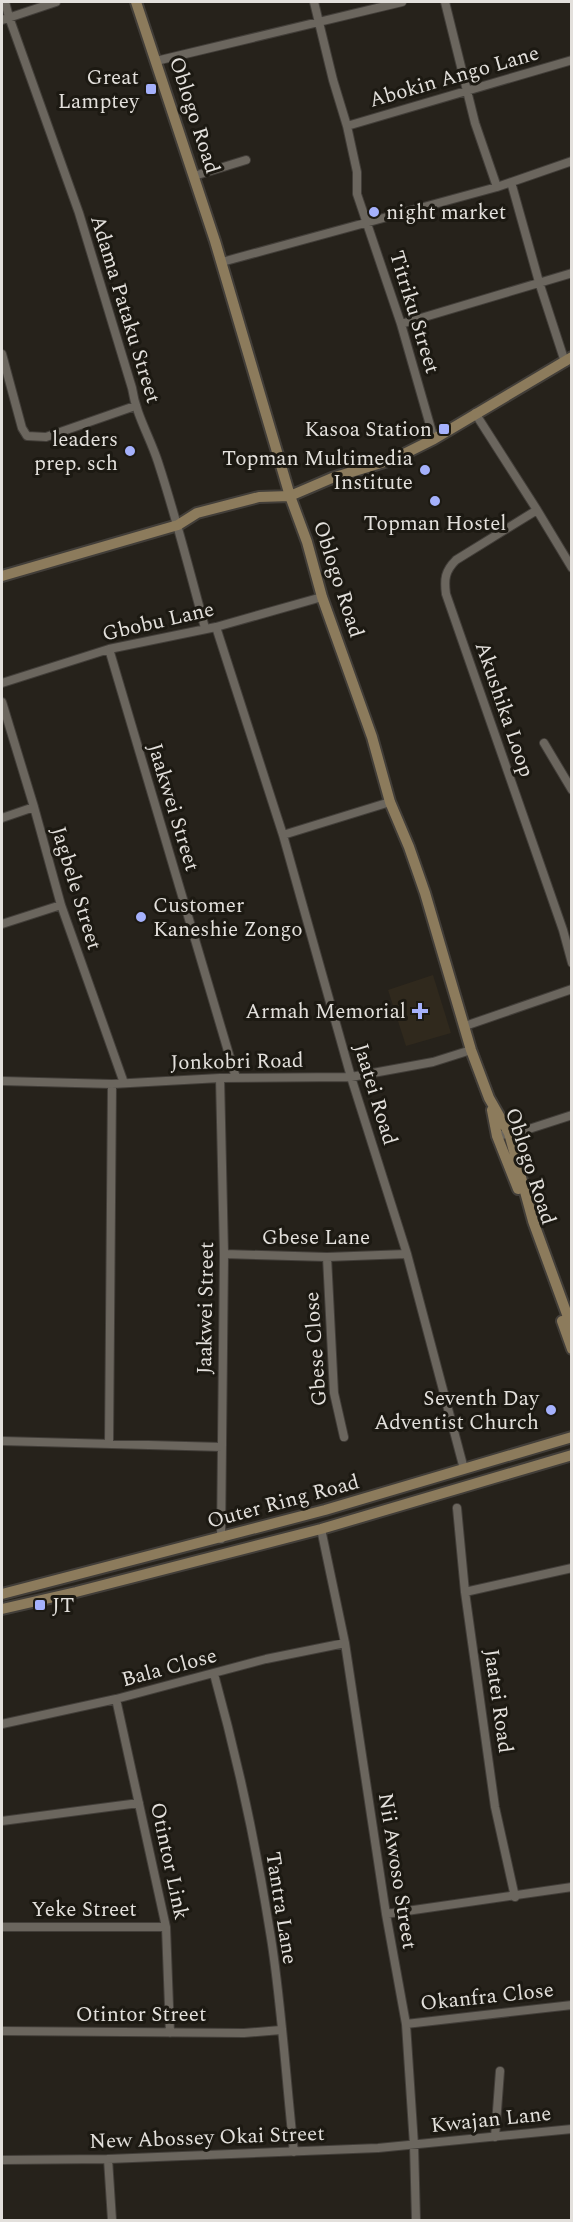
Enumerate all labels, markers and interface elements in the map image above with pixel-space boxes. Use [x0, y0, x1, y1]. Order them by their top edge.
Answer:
street label: Abokin Ango Lane [365, 37, 543, 117]
street label: Oblogo Road [160, 53, 228, 178]
place label: Great Lamptey [58, 62, 140, 118]
marker: Great Lamptey [144, 82, 158, 96]
place label: night market [386, 197, 506, 229]
marker: night market [367, 205, 381, 219]
street label: Adama Pataku Street [81, 211, 169, 407]
street label: Titriku Street [380, 247, 448, 378]
place label: Kasoa Station [304, 414, 432, 446]
marker: Kasoa Station [437, 422, 451, 436]
place label: leaders prep. sch [34, 424, 118, 480]
place label: Topman Multimedia Institute [222, 443, 414, 499]
marker: leaders prep. sch [123, 444, 137, 458]
marker: Topman Multimedia Institute [418, 463, 432, 477]
marker: Topman Hostel [428, 494, 442, 508]
place label: Topman Hostel [363, 508, 507, 540]
street label: Oblogo Road [304, 517, 372, 642]
street label: Gbobu Lane [99, 594, 217, 650]
street label: Akushika Loop [466, 637, 542, 781]
street label: Jaakwei Street [138, 739, 208, 875]
street label: Jagbele Street [42, 822, 110, 954]
place label: Customer Kaneshie Zongo [153, 890, 303, 946]
marker: Customer Kaneshie Zongo [134, 910, 148, 924]
place label: Armah Memorial [245, 996, 406, 1028]
marker: Armah Memorial [411, 1002, 429, 1020]
street label: Jaatei Road [344, 1039, 406, 1149]
street label: Jonkobri Road [170, 1045, 304, 1079]
street label: Oblogo Road [496, 1104, 564, 1229]
street label: Gbese Lane [262, 1222, 370, 1254]
street label: Jaakwei Street [189, 1241, 223, 1375]
street label: Gbese Close [296, 1291, 336, 1407]
place label: Seventh Day Adventist Church [374, 1383, 540, 1439]
marker: Seventh Day Adventist Church [544, 1403, 558, 1417]
street label: Outer Ring Road [204, 1466, 363, 1538]
place label: JT [52, 1590, 74, 1622]
marker: JT [33, 1598, 47, 1612]
street label: Bala Close [118, 1640, 221, 1696]
street label: Jaatei Road [475, 1647, 521, 1755]
street label: Nii Awoso Street [369, 1791, 425, 1952]
street label: Otintor Link [141, 1800, 197, 1923]
street label: Tantra Lane [256, 1850, 306, 1967]
street label: Yeke Street [31, 1894, 137, 1926]
street label: Okanfra Close [419, 1974, 555, 2020]
street label: Otintor Street [76, 1999, 206, 2031]
street label: Kwajan Lane [429, 2098, 553, 2142]
street label: New Abossey Okai Street [89, 2118, 325, 2158]

